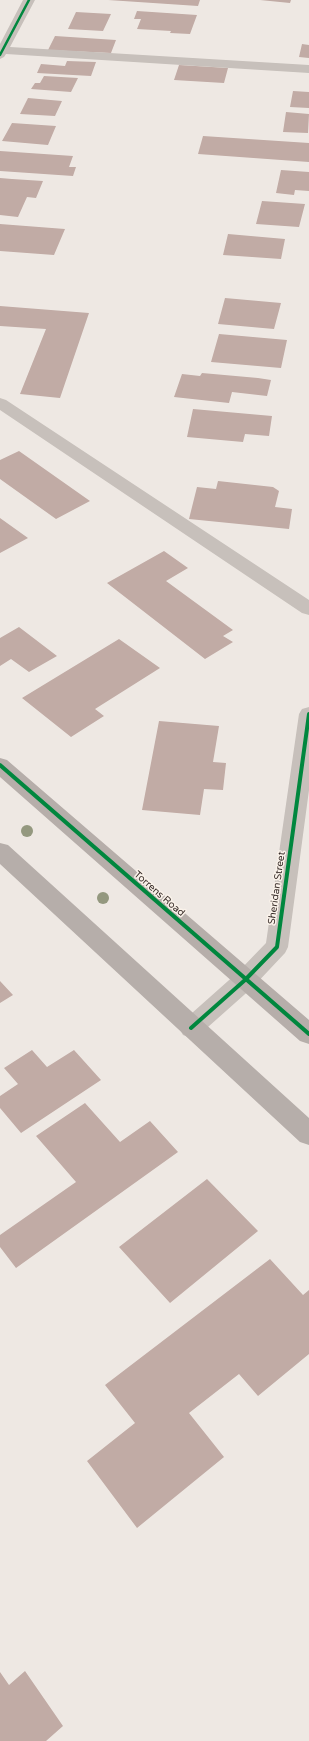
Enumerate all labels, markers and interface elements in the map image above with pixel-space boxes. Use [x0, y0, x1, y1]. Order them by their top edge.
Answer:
street label: Sheridan Street [266, 851, 288, 925]
street label: Torrens Road [131, 869, 187, 919]

